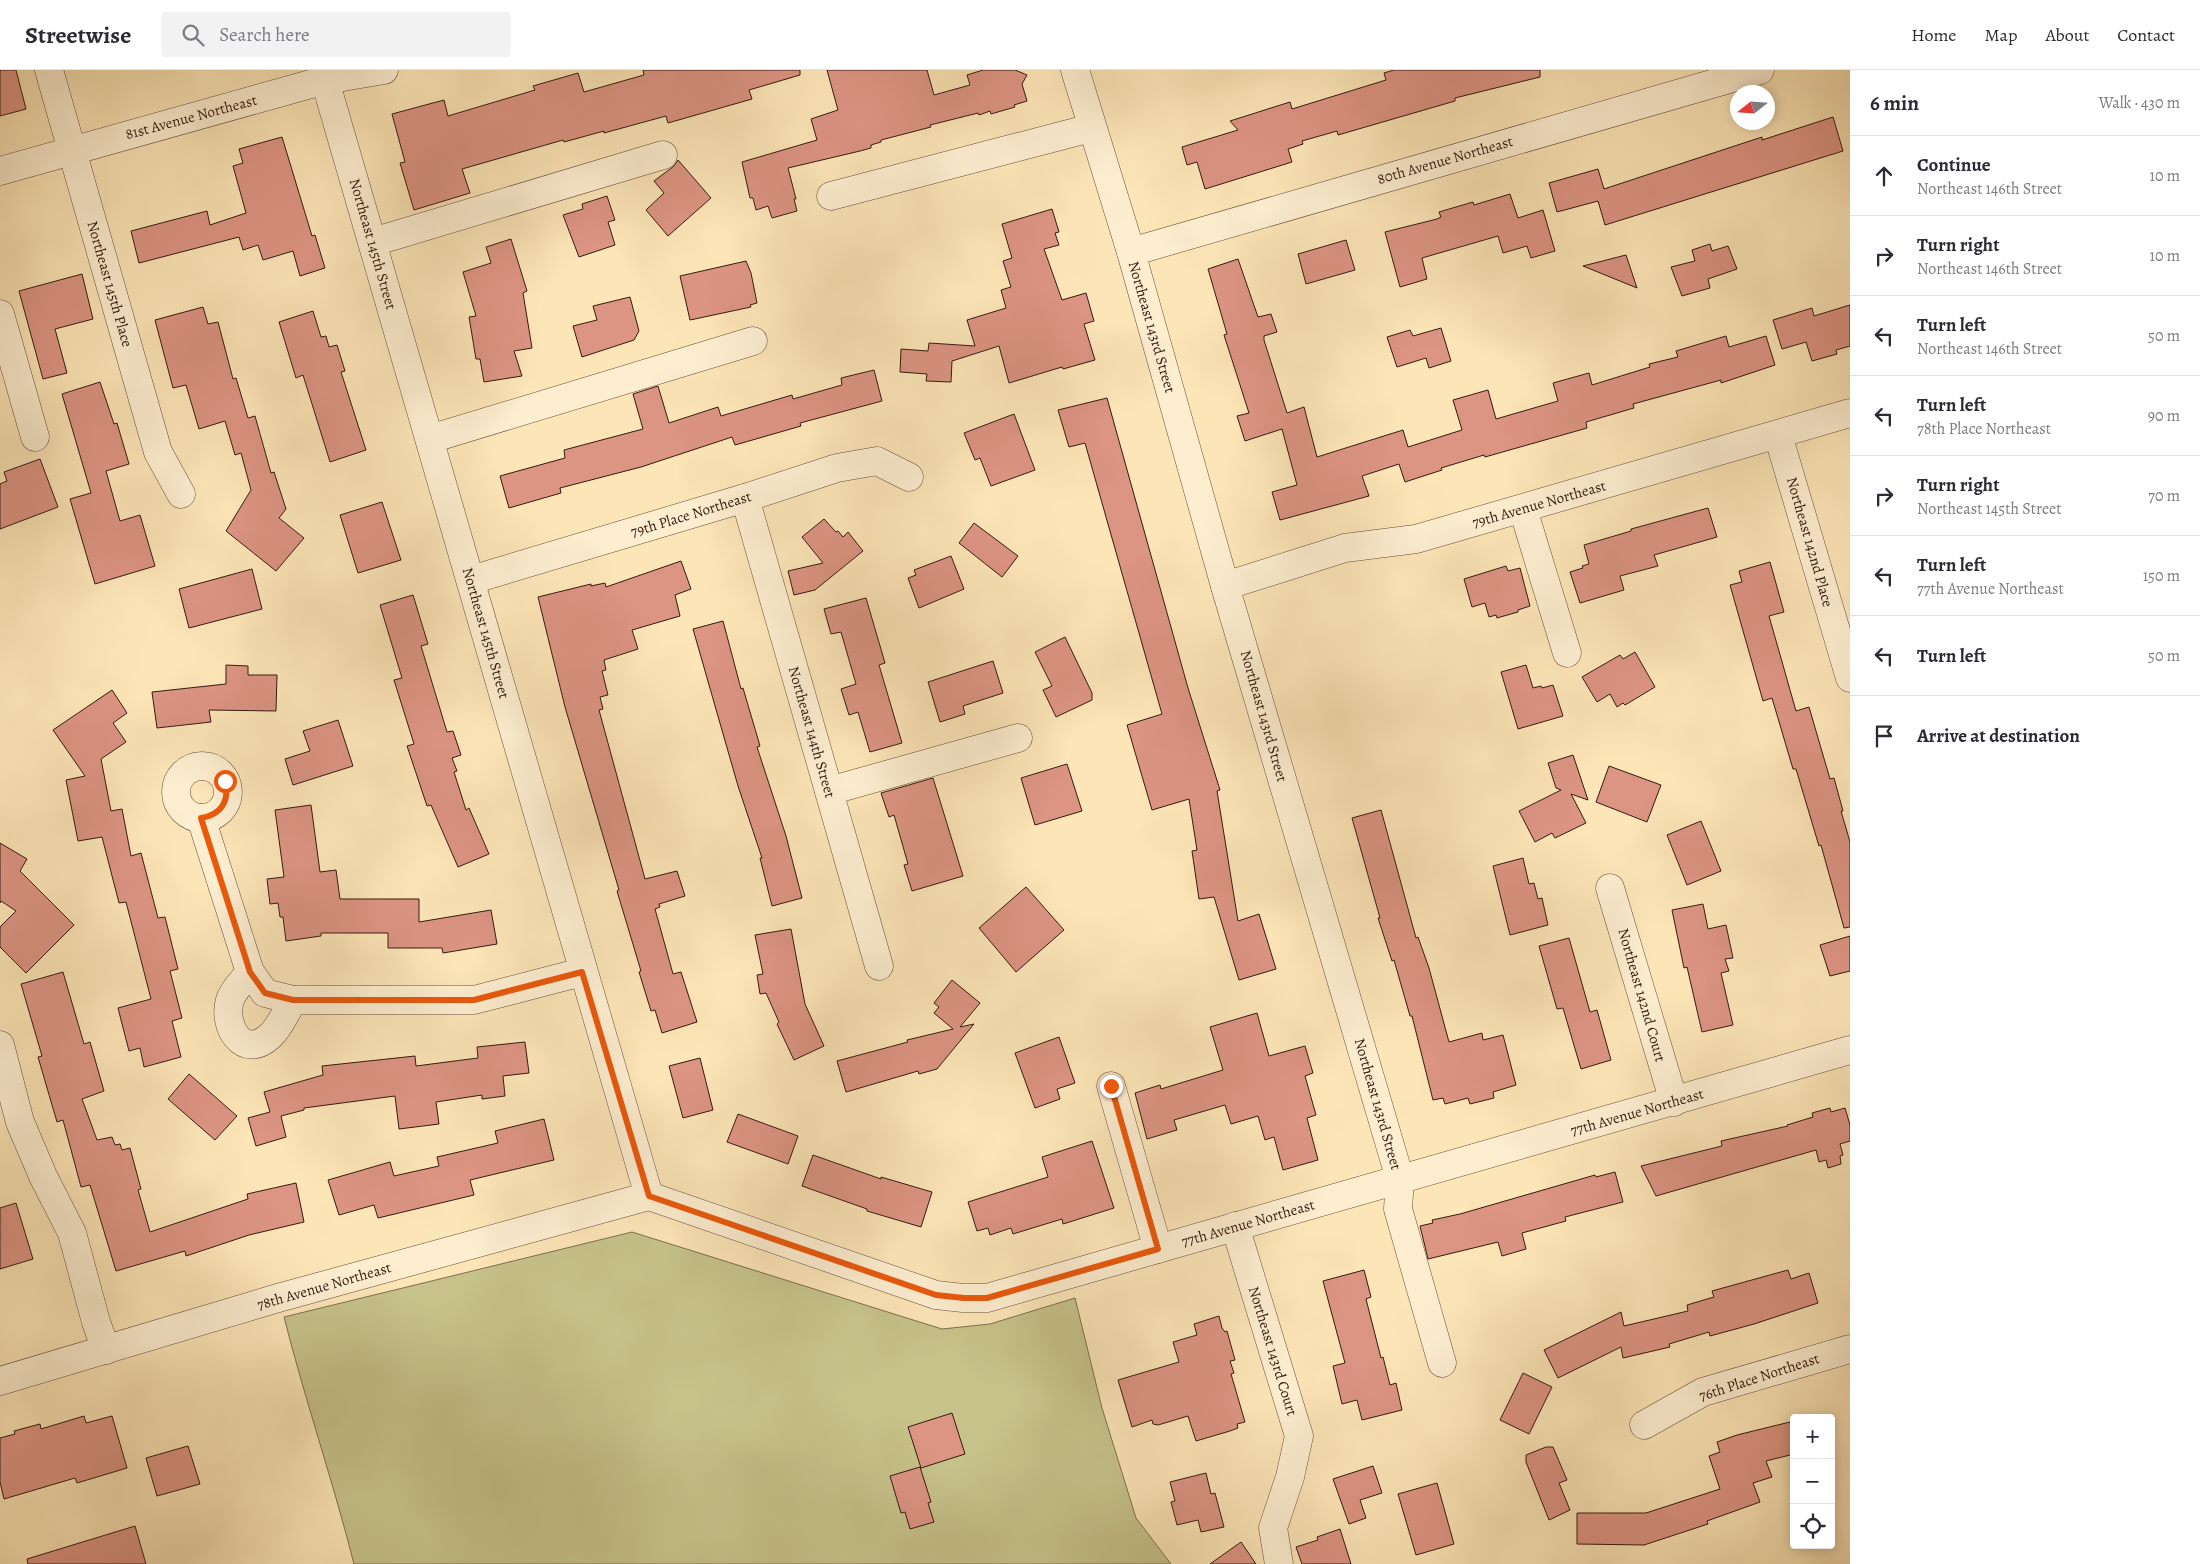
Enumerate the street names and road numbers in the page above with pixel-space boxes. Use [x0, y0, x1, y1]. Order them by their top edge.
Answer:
street label: 81st Avenue Northeast [123, 90, 259, 144]
street label: 80th Avenue Northeast [1375, 131, 1515, 189]
street label: Northeast 145th Street [345, 176, 401, 312]
street label: Northeast 145th Place [82, 219, 138, 350]
street label: Northeast 143rd Street [1124, 259, 1180, 395]
street label: 79th Avenue Northeast [1470, 475, 1608, 533]
street label: Northeast 142nd Place [1782, 475, 1838, 610]
street label: 79th Place Northeast [628, 486, 754, 542]
street label: Northeast 145th Street [458, 565, 514, 701]
street label: Northeast 143rd Street [1236, 648, 1292, 784]
street label: Northeast 144th Street [784, 664, 840, 800]
street label: Northeast 142nd Court [1613, 926, 1671, 1064]
street label: Northeast 143rd Street [1350, 1036, 1406, 1172]
street label: 77th Avenue Northeast [1568, 1083, 1706, 1141]
street label: 77th Avenue Northeast [1179, 1194, 1317, 1252]
street label: 78th Avenue Northeast [255, 1257, 393, 1315]
street label: Northeast 143rd Court [1244, 1284, 1302, 1418]
street label: 76th Place Northeast [1696, 1348, 1822, 1406]

